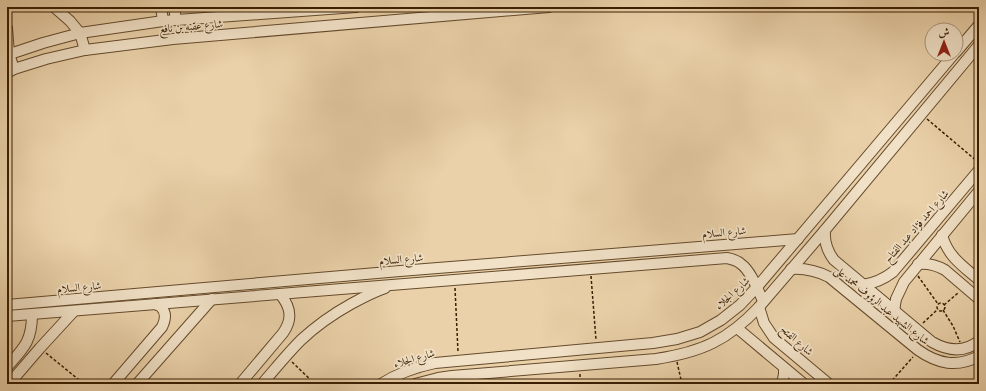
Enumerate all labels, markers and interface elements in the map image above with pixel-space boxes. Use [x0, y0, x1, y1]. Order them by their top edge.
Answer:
street label: شارع عقبه بن نافع [159, 17, 224, 39]
north arrow [924, 22, 964, 62]
text: ش [939, 26, 950, 39]
street label: شارع احمد فؤاد عبد الفتاح [881, 187, 955, 268]
street label: شارع السلام [701, 224, 747, 244]
street label: شارع السلام [378, 251, 424, 271]
street label: شارع الشهيد عبد الرؤوف محمد على [830, 263, 932, 350]
street label: شارع الجلاء [712, 274, 754, 315]
street label: شارع السلام [56, 279, 102, 299]
street label: شارع الفتح [775, 322, 816, 361]
street label: شارع الجلاء [392, 346, 437, 373]

